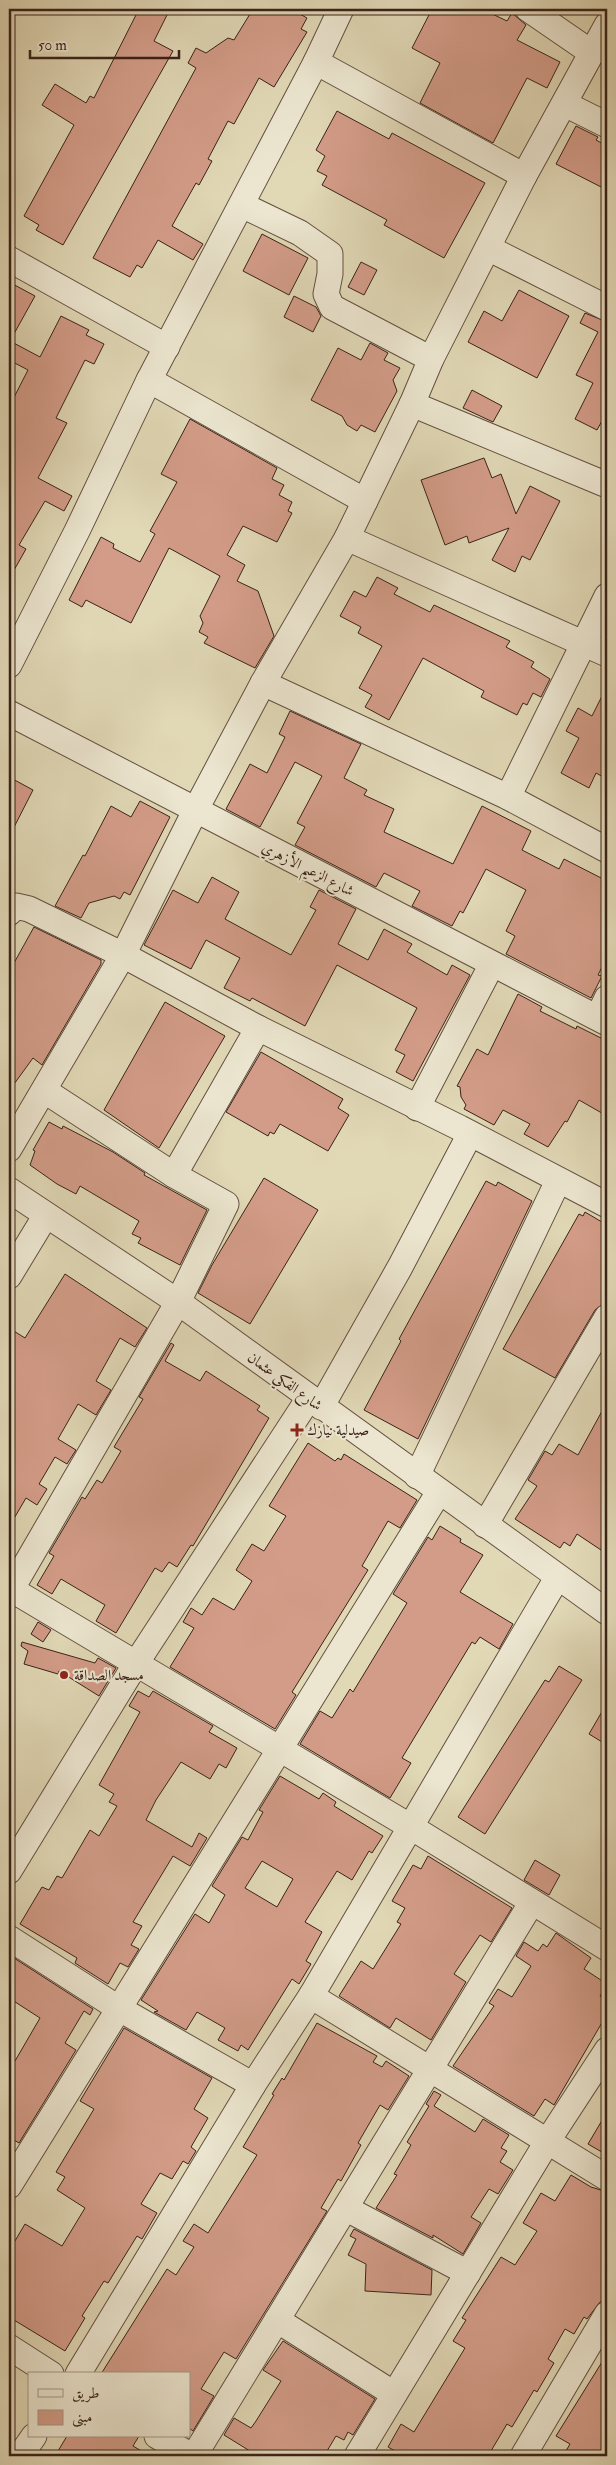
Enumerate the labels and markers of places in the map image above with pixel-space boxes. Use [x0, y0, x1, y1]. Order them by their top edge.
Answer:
place label: صيدلية نيازك [307, 1421, 369, 1440]
marker: صيدلية نيازك [291, 1424, 303, 1436]
place label: مسجد الصداقة [74, 1666, 144, 1685]
marker: مسجد الصداقة [58, 1669, 70, 1681]

